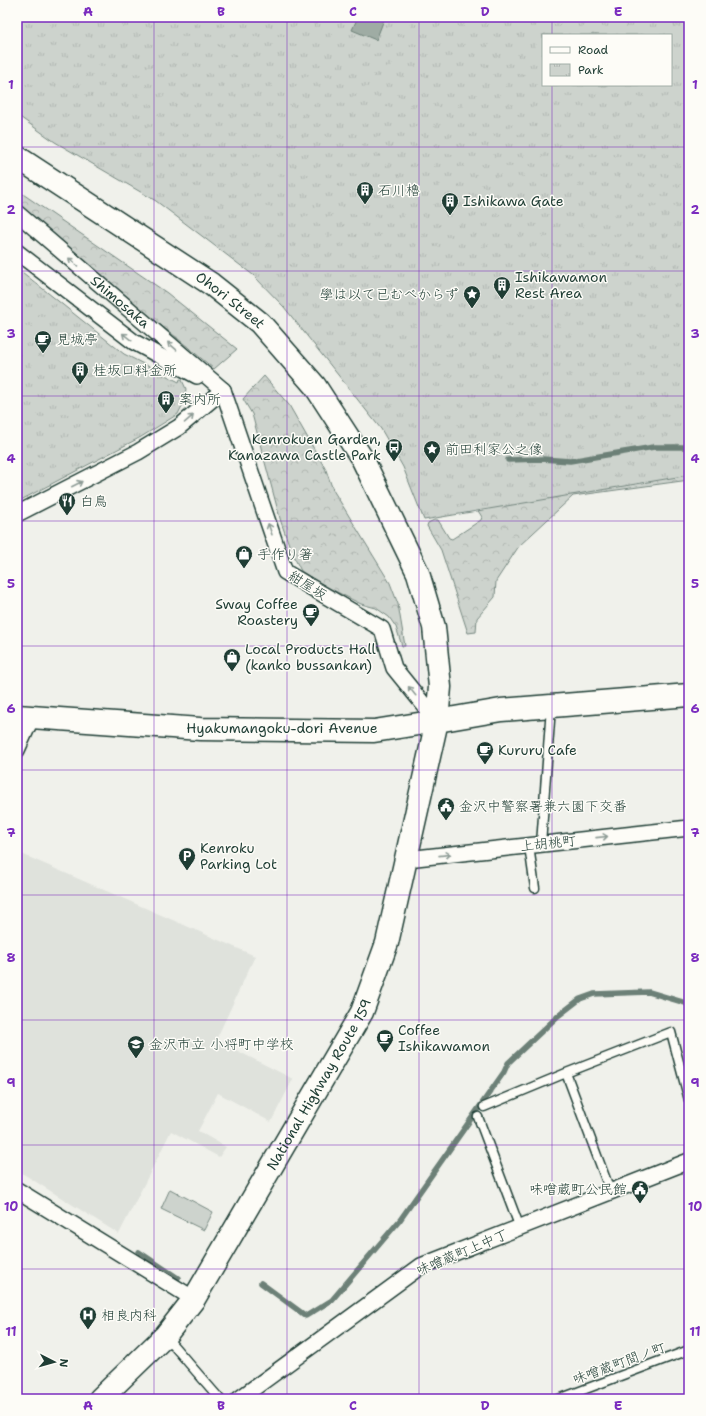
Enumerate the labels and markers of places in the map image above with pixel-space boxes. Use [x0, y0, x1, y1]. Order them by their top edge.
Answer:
building icon: 石川櫓 [355, 180, 375, 205]
place label: 石川櫓 [378, 181, 420, 199]
building icon: Ishikawa Gate [440, 191, 460, 216]
place label: Ishikawa Gate [463, 192, 564, 210]
place label: Ishikawamon Rest Area [515, 268, 608, 302]
building icon: Ishikawamon Rest Area [492, 275, 512, 300]
place icon: 學は以て已むべからず [462, 284, 482, 309]
place label: 學は以て已むべからず [320, 285, 459, 303]
cafe icon: 見城亭 [33, 329, 53, 354]
place label: 見城亭 [56, 330, 98, 348]
building icon: 桂坂口料金所 [70, 360, 90, 385]
place label: 桂坂口料金所 [93, 361, 177, 379]
building icon: 案内所 [156, 389, 176, 414]
place label: 案内所 [179, 390, 221, 408]
place label: Kenrokuen Garden, Kanazawa Castle Park [228, 430, 381, 464]
bus stop icon: Kenrokuen Garden, Kanazawa Castle Park [384, 437, 404, 462]
place icon: 前田利家公之像 [422, 439, 442, 464]
place label: 前田利家公之像 [445, 440, 543, 458]
restaurant icon: 白鳥 [57, 491, 77, 516]
place label: 白鳥 [80, 492, 108, 510]
shop icon: 手作り箸 [234, 544, 254, 569]
place label: 手作り箸 [257, 545, 313, 563]
place label: Sway Coffee Roastery [215, 595, 298, 629]
cafe icon: Sway Coffee Roastery [301, 602, 321, 627]
place label: Local Products Hall (kanko bussankan) [245, 640, 377, 674]
shop icon: Local Products Hall (kanko bussankan) [222, 647, 242, 672]
cafe icon: Kururu Cafe [475, 740, 495, 765]
place label: Kururu Cafe [498, 741, 577, 759]
public building icon: 金沢中警察署兼六園下交番 [436, 796, 456, 821]
place label: 金沢中警察署兼六園下交番 [459, 797, 627, 815]
place label: Kenroku Parking Lot [200, 839, 277, 873]
parking icon: Kenroku Parking Lot [177, 846, 197, 871]
place label: Coffee Ishikawamon [398, 1021, 491, 1055]
cafe icon: Coffee Ishikawamon [375, 1028, 395, 1053]
school or university icon: 金沢市立 小将町中学校 [126, 1034, 146, 1059]
place label: 金沢市立 小将町中学校 [149, 1035, 294, 1053]
public building icon: 味噌蔵町公民館 [630, 1179, 650, 1204]
place label: 味噌蔵町公民館 [529, 1180, 627, 1198]
hospital icon: 相良内科 [78, 1305, 98, 1330]
place label: 相良内科 [101, 1306, 157, 1324]

